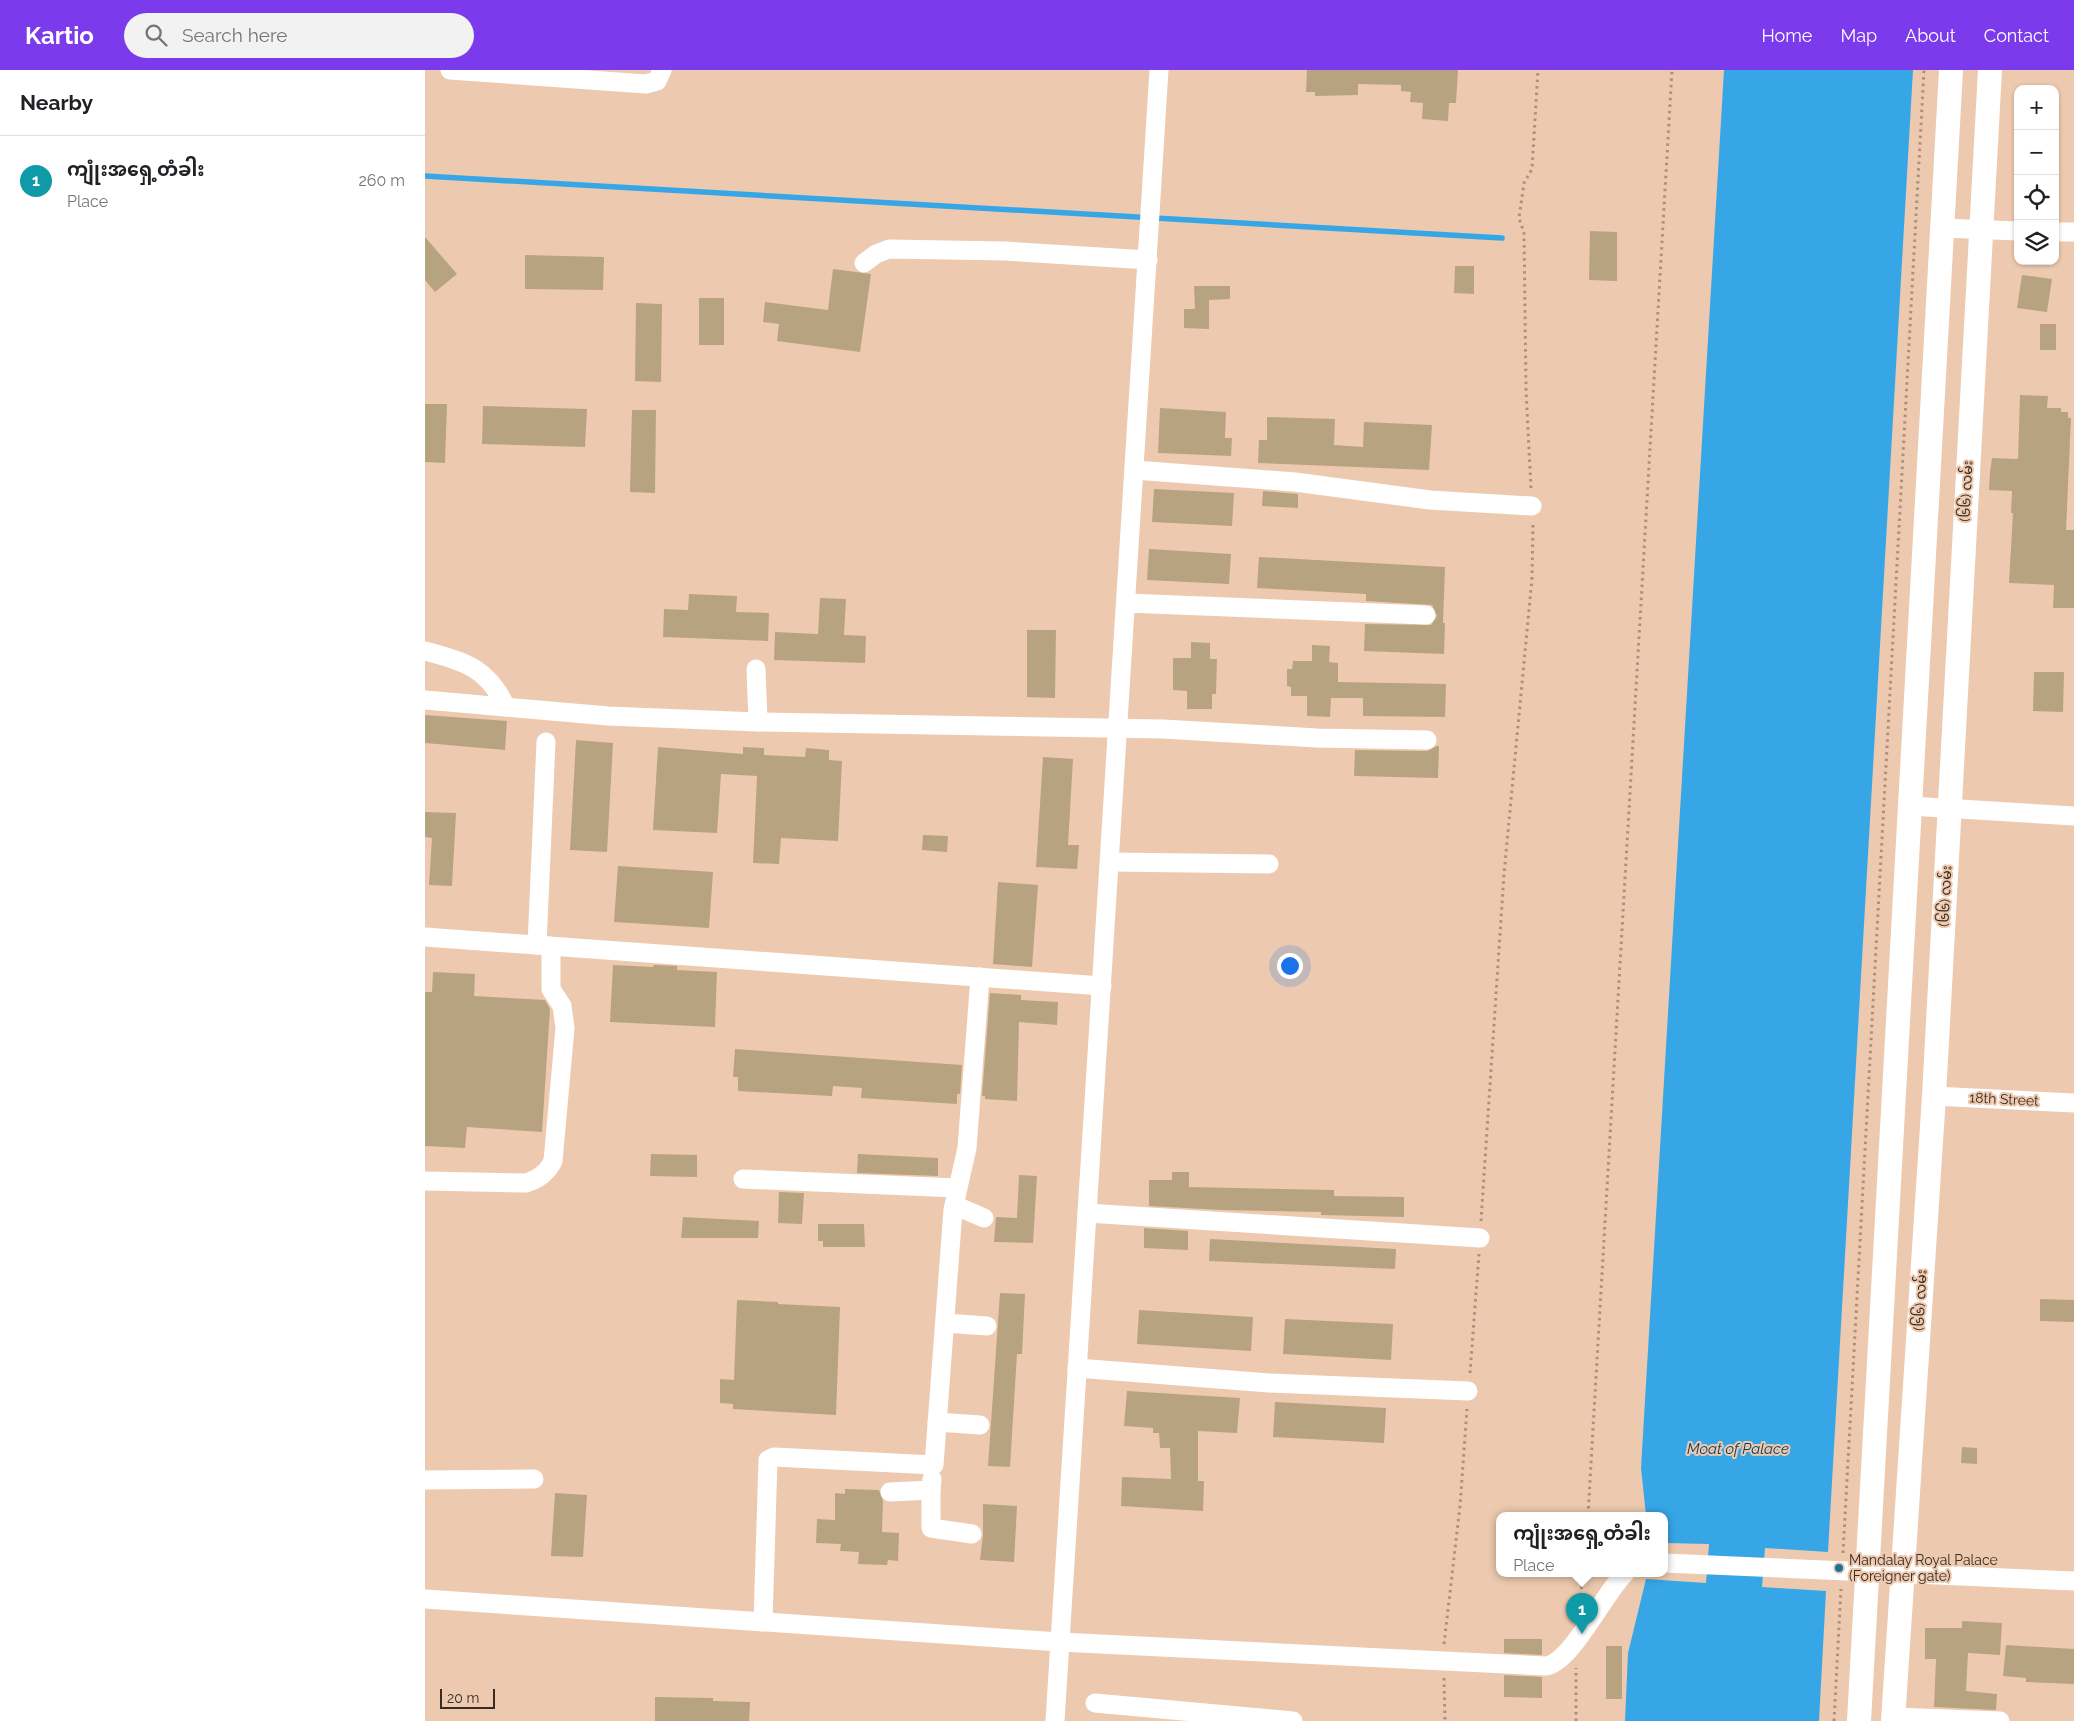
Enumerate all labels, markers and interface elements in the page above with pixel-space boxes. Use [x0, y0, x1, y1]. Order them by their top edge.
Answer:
search box [124, 13, 474, 58]
text: Kartio [25, 21, 94, 50]
icon: search [142, 21, 170, 49]
text: Search here [182, 24, 287, 46]
text: Home [1761, 25, 1812, 46]
text: Map [1840, 25, 1877, 46]
text: About [1905, 25, 1956, 46]
text: Contact [1984, 25, 2049, 46]
map controls [2014, 85, 2059, 265]
button: + [2014, 85, 2059, 130]
text: Nearby [20, 90, 93, 115]
button: − [2014, 130, 2059, 175]
text: ကျုံးအရှေ့တံခါး [67, 158, 205, 180]
text: 1 [32, 171, 40, 190]
text: 260 m [358, 171, 405, 190]
button: locate [2014, 175, 2059, 220]
text: Place [67, 192, 108, 211]
button: layers [2014, 220, 2059, 265]
street label: (၆၆) လမ်း [1954, 460, 1976, 522]
street label: (၆၆) လမ်း [1933, 865, 1955, 927]
your location [1277, 953, 1303, 979]
street label: 18th Street [1969, 1089, 2039, 1109]
street label: (၆၆) လမ်း [1908, 1269, 1930, 1331]
water label: Moat of Palace [1687, 1440, 1789, 1458]
popup [1496, 1512, 1668, 1577]
text: ကျုံးအရှေ့တံခါး [1513, 1522, 1651, 1544]
place label: Mandalay Royal Palace (Foreigner gate) [1849, 1552, 1998, 1584]
text: Place [1513, 1556, 1554, 1575]
marker: Mandalay Royal Palace (Foreigner gate) [1833, 1562, 1845, 1574]
pin: 1 [1566, 1593, 1598, 1634]
scale bar [440, 1686, 495, 1709]
text: 20 m [447, 1690, 479, 1706]

